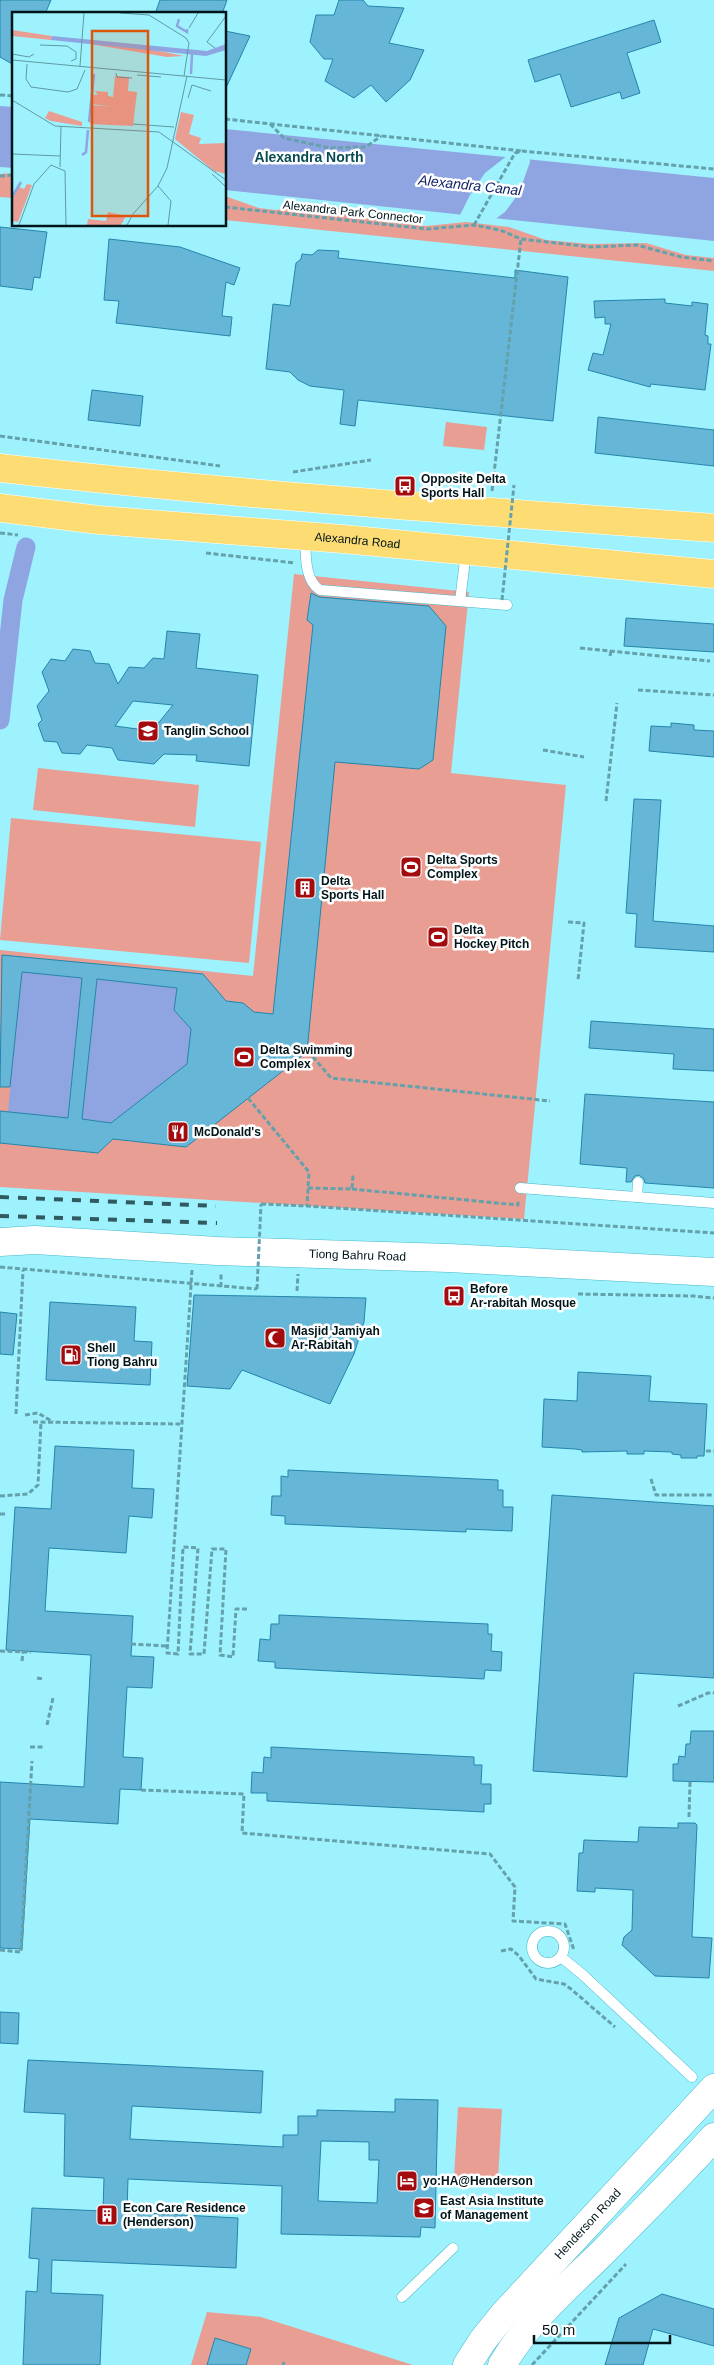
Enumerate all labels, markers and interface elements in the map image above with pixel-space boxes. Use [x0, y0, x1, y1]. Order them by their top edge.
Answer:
inset map [12, 12, 226, 226]
district label: Alexandra North [255, 149, 363, 165]
water label: Alexandra Canal [417, 172, 523, 198]
street label: Alexandra Park Connector [282, 198, 424, 226]
place label: Opposite Delta Sports Hall [421, 472, 506, 500]
bus stop icon: Opposite Delta Sports Hall [393, 474, 417, 498]
street label: Alexandra Road [314, 530, 401, 551]
school or university icon: Tanglin School [136, 719, 160, 743]
place label: Tanglin School [164, 724, 249, 738]
place label: Delta Sports Complex [427, 853, 498, 881]
sports icon: Delta Sports Complex [399, 855, 423, 879]
place label: Delta Sports Hall [321, 874, 384, 902]
building icon: Delta Sports Hall [293, 876, 317, 900]
place label: Delta Hockey Pitch [454, 923, 529, 951]
sports icon: Delta Hockey Pitch [426, 925, 450, 949]
place label: Delta Swimming Complex [260, 1043, 353, 1071]
sports icon: Delta Swimming Complex [232, 1045, 256, 1069]
restaurant icon: McDonald's [166, 1120, 190, 1144]
place label: McDonald's [194, 1125, 261, 1139]
street label: Tiong Bahru Road [309, 1247, 406, 1264]
place label: Before Ar-rabitah Mosque [470, 1282, 576, 1310]
bus stop icon: Before Ar-rabitah Mosque [442, 1284, 466, 1308]
place label: Masjid Jamiyah Ar-Rabitah [291, 1324, 380, 1352]
mosque icon: Masjid Jamiyah Ar-Rabitah [263, 1326, 287, 1350]
place label: Shell Tiong Bahru [87, 1341, 157, 1369]
fuel station icon: Shell Tiong Bahru [59, 1343, 83, 1367]
hotel icon: yo:HA@Henderson [395, 2169, 419, 2193]
place label: yo:HA@Henderson [423, 2174, 533, 2188]
street label: Henderson Road [552, 2186, 624, 2262]
place label: East Asia Institute of Management [440, 2194, 544, 2222]
school or university icon: East Asia Institute of Management [412, 2196, 436, 2220]
place label: Econ Care Residence (Henderson) [123, 2201, 246, 2229]
building icon: Econ Care Residence (Henderson) [95, 2203, 119, 2227]
scale bar [534, 2312, 670, 2344]
text: 50 m [542, 2321, 575, 2338]

